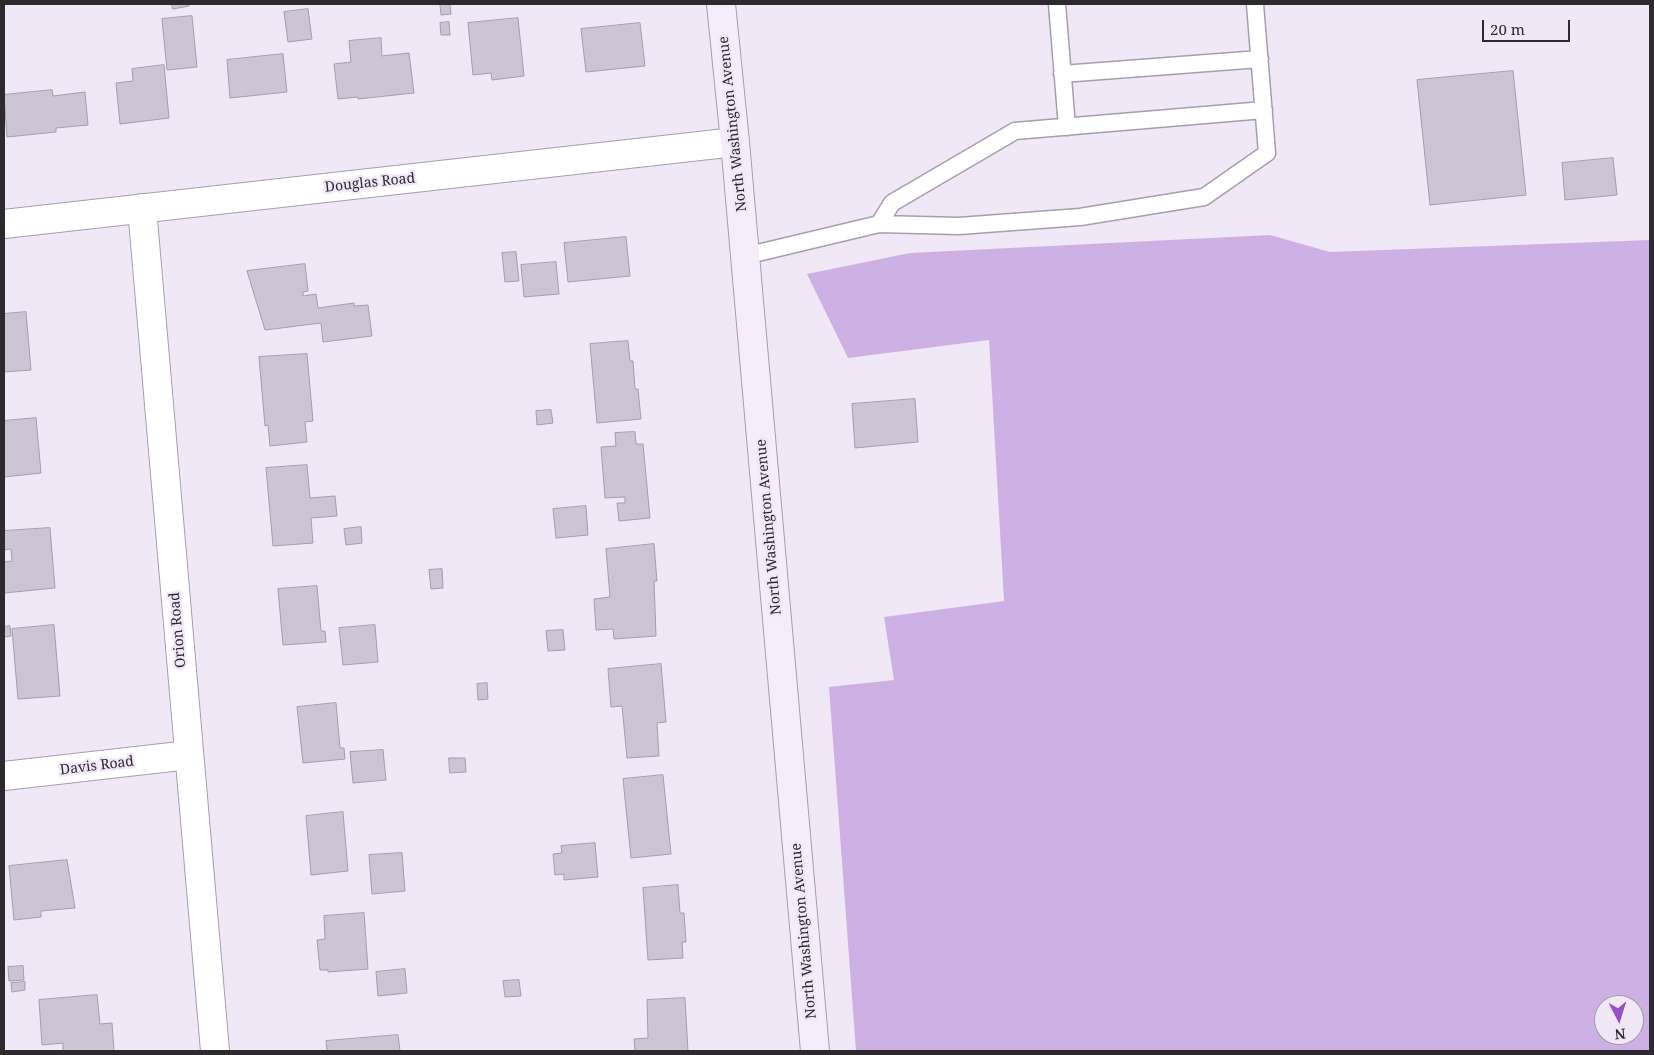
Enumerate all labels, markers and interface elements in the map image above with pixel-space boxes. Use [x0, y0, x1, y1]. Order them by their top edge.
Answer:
scale bar [1484, 10, 1572, 42]
text: 20 m [1490, 19, 1525, 39]
street label: North Washington Avenue [715, 35, 751, 213]
street label: Douglas Road [324, 170, 416, 196]
street label: North Washington Avenue [753, 438, 785, 616]
street label: Orion Road [166, 591, 190, 669]
street label: Davis Road [59, 753, 135, 779]
street label: North Washington Avenue [788, 842, 820, 1020]
north arrow [1594, 995, 1644, 1045]
text: N [1614, 1024, 1627, 1044]

